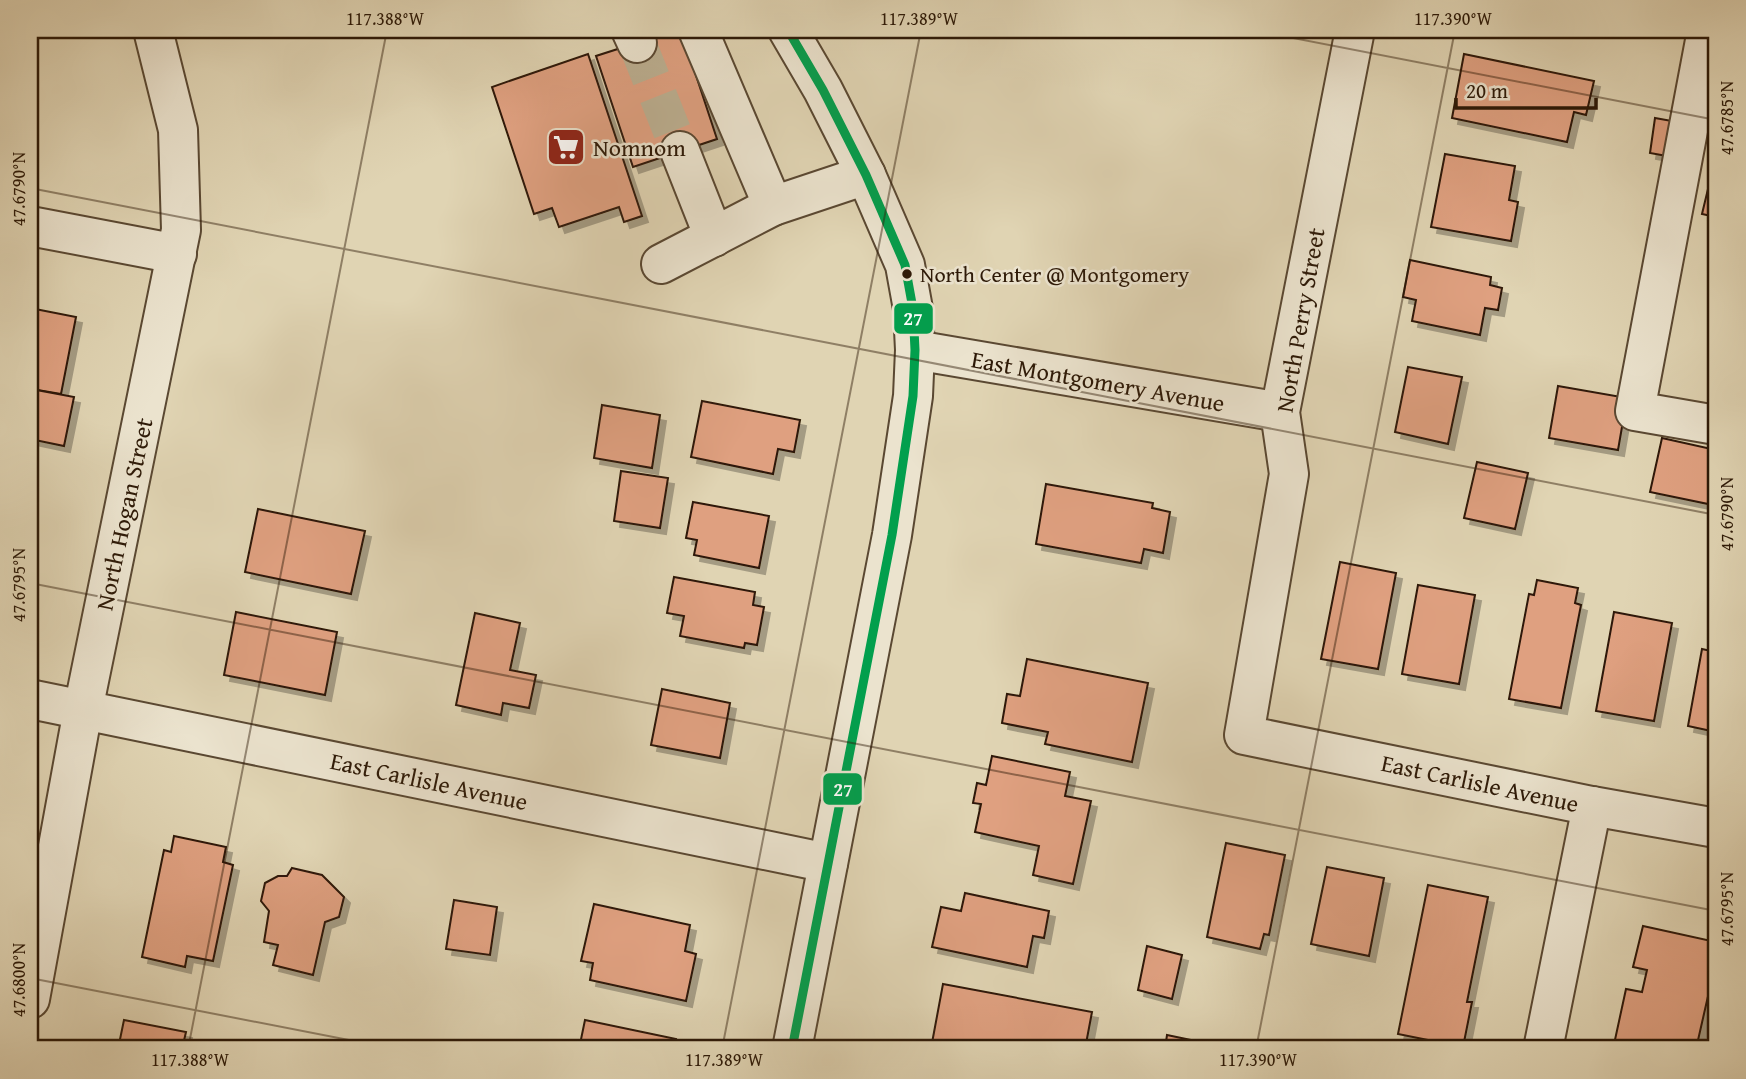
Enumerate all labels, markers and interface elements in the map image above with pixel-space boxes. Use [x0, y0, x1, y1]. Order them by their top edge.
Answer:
text: 117.388°W [346, 5, 425, 32]
text: 117.389°W [880, 5, 959, 32]
text: 117.390°W [1414, 5, 1493, 32]
scale bar [1456, 66, 1596, 110]
text: 20 m [1466, 75, 1508, 106]
text: 47.6785°N [1713, 80, 1740, 155]
supermarket icon: Nomnom [545, 126, 587, 168]
place label: Nomnom [593, 130, 686, 165]
text: 47.6790°N [5, 151, 32, 226]
street label: North Perry Street [1267, 224, 1334, 415]
place label: North Center @ Montgomery [920, 258, 1189, 290]
marker: North Center @ Montgomery [900, 267, 914, 281]
line badge: 27 [893, 302, 934, 335]
text: 27 [903, 304, 923, 332]
street label: East Montgomery Avenue [969, 341, 1227, 421]
street label: North Hogan Street [87, 414, 162, 613]
text: 47.6790°N [1713, 476, 1740, 551]
text: 47.6795°N [5, 547, 32, 622]
street label: East Carlisle Avenue [327, 743, 531, 819]
street label: East Carlisle Avenue [1378, 745, 1582, 821]
line badge: 27 [822, 772, 863, 806]
text: 27 [833, 775, 853, 803]
text: 47.6795°N [1713, 871, 1740, 946]
text: 47.6800°N [5, 942, 32, 1017]
text: 117.388°W [151, 1046, 230, 1073]
text: 117.389°W [685, 1046, 764, 1073]
text: 117.390°W [1219, 1046, 1298, 1073]

